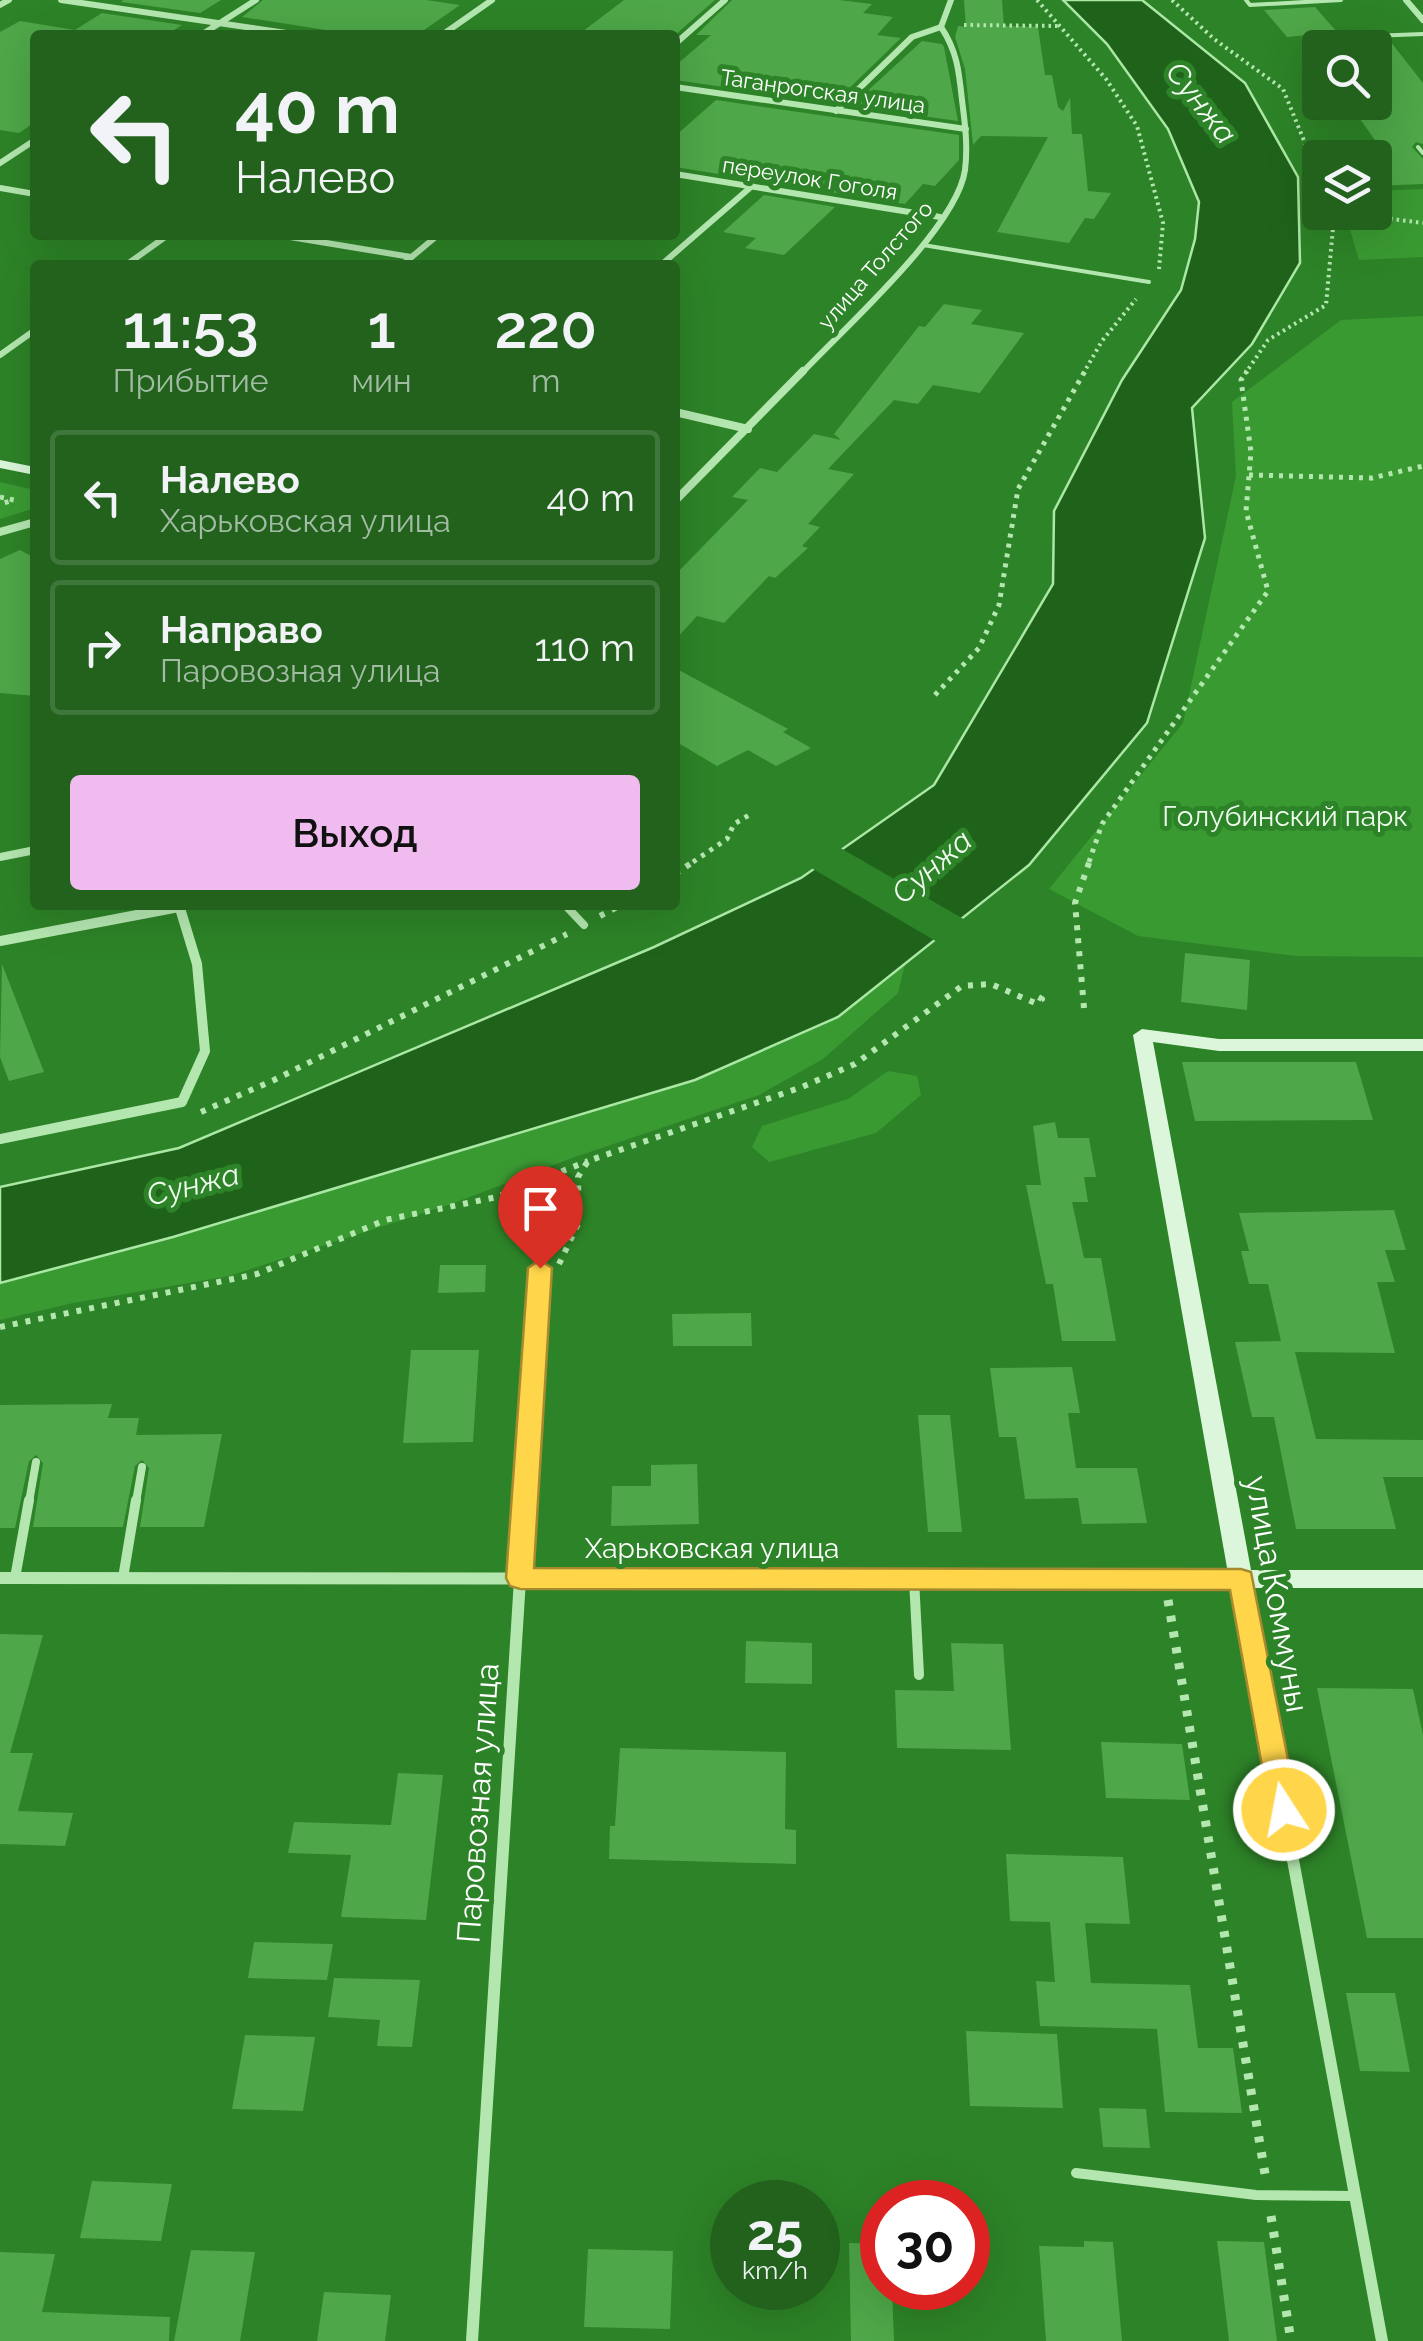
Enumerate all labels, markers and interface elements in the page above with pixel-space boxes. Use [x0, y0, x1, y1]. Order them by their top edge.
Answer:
map controls [1302, 30, 1392, 230]
button: search [1302, 30, 1392, 120]
water label: Сунжа [1159, 55, 1244, 151]
street label: Таганрогская улица [719, 64, 927, 118]
text: 40 m [235, 67, 400, 149]
icon: left [70, 70, 200, 200]
button: layers [1302, 140, 1392, 230]
text: Налево [235, 151, 395, 204]
street label: переулок Гоголя [721, 151, 899, 205]
street label: улица Толстого [812, 196, 938, 334]
text: 11:53 [123, 292, 259, 362]
text: 1 [367, 292, 396, 362]
text: 220 [494, 292, 597, 362]
text: Прибытие [113, 362, 269, 399]
text: мин [351, 362, 412, 399]
text: m [531, 362, 560, 399]
text: Налево [160, 457, 300, 502]
icon: left [75, 470, 130, 525]
text: 40 m [546, 475, 635, 520]
text: Харьковская улица [160, 502, 451, 539]
text: Направо [160, 607, 323, 652]
icon: right [75, 620, 130, 675]
text: 110 m [535, 625, 635, 670]
text: Паровозная улица [160, 652, 440, 689]
button: Выход [70, 775, 640, 890]
park label: Голубинский парк [1162, 800, 1408, 833]
water label: Сунжа [885, 823, 979, 911]
water label: Сунжа [143, 1156, 243, 1213]
pin [498, 1166, 583, 1269]
icon: arrive [513, 1181, 568, 1236]
street label: улица Коммуны [1238, 1473, 1317, 1715]
street label: Харьковская улица [585, 1532, 839, 1565]
street label: Паровозная улица [449, 1662, 506, 1944]
position arrow [1232, 1758, 1336, 1862]
speed limit sign: 30 [860, 2180, 990, 2310]
text: 25 [747, 2203, 803, 2262]
text: km/h [742, 2255, 808, 2285]

